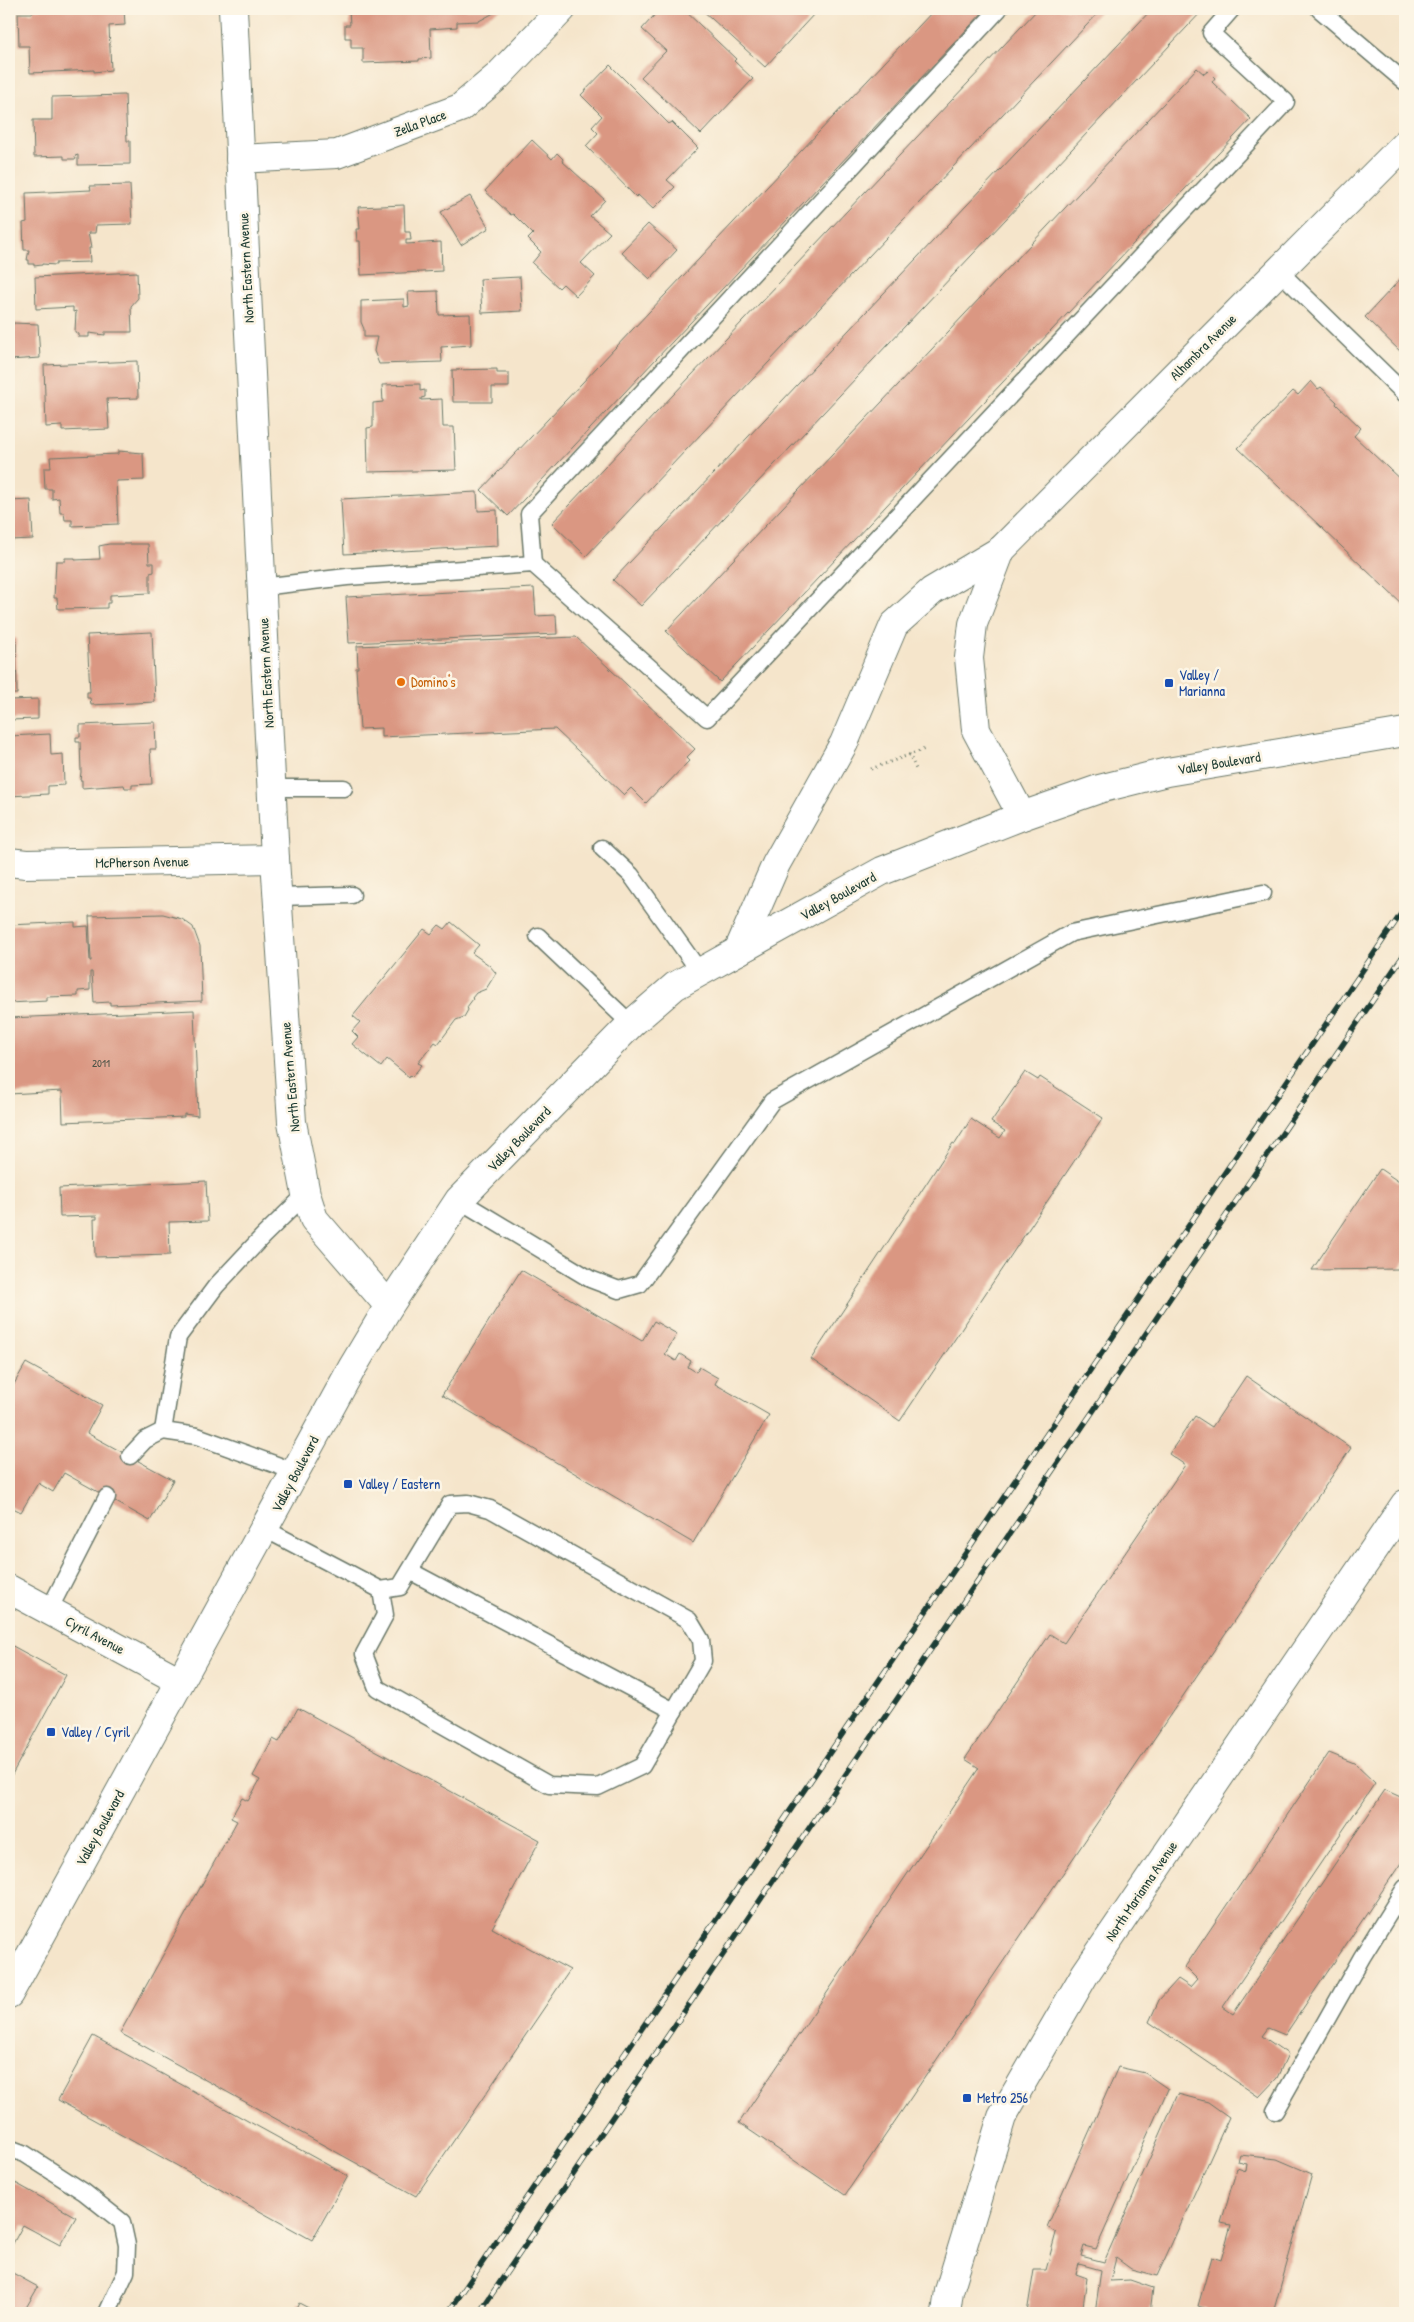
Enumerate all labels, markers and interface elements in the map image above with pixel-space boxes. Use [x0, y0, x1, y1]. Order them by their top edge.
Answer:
street label: Zella Place [391, 104, 449, 141]
street label: North Eastern Avenue [233, 212, 258, 324]
street label: Alhambra Avenue [1165, 309, 1240, 384]
street label: North Eastern Avenue [253, 617, 278, 729]
place label: Valley / Marianna [1179, 665, 1225, 700]
place label: Domino's [411, 672, 456, 691]
marker: Domino's [395, 676, 407, 688]
marker: Valley / Marianna [1163, 677, 1175, 689]
street label: Valley Boulevard [1176, 746, 1262, 779]
street label: McPherson Avenue [95, 851, 189, 872]
street label: Valley Boulevard [797, 867, 880, 925]
street label: North Eastern Avenue [275, 1021, 304, 1133]
house number: 2011 [92, 1056, 110, 1070]
street label: Valley Boulevard [483, 1102, 556, 1176]
street label: Valley Boulevard [267, 1432, 324, 1516]
place label: Valley / Eastern [358, 1474, 440, 1494]
marker: Valley / Eastern [342, 1478, 354, 1490]
street label: Cyril Avenue [62, 1611, 129, 1659]
place label: Valley / Cyril [61, 1722, 130, 1742]
marker: Valley / Cyril [45, 1726, 57, 1738]
street label: Valley Boulevard [71, 1786, 129, 1869]
street label: North Marianna Avenue [1100, 1837, 1181, 1945]
place label: Metro 256 [977, 2088, 1028, 2107]
marker: Metro 256 [961, 2092, 973, 2104]

